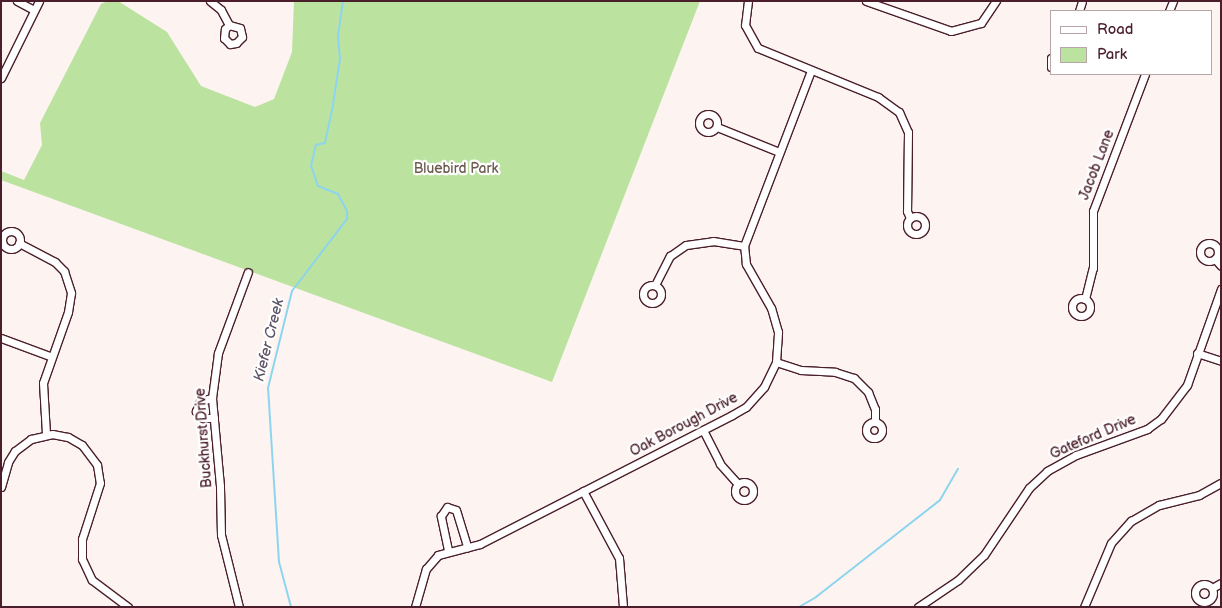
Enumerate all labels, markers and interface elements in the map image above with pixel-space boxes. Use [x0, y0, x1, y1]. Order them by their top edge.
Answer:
legend [1050, 10, 1212, 75]
text: Road [1097, 20, 1133, 39]
text: Park [1097, 45, 1127, 64]
street label: Jacob Lane [1076, 128, 1118, 202]
park label: Bluebird Park [414, 161, 498, 177]
water label: Kiefer Creek [250, 297, 288, 383]
street label: Buckhurst Drive [192, 387, 216, 489]
street label: Oak Borough Drive [627, 390, 741, 460]
street label: Gateford Drive [1047, 411, 1139, 463]

